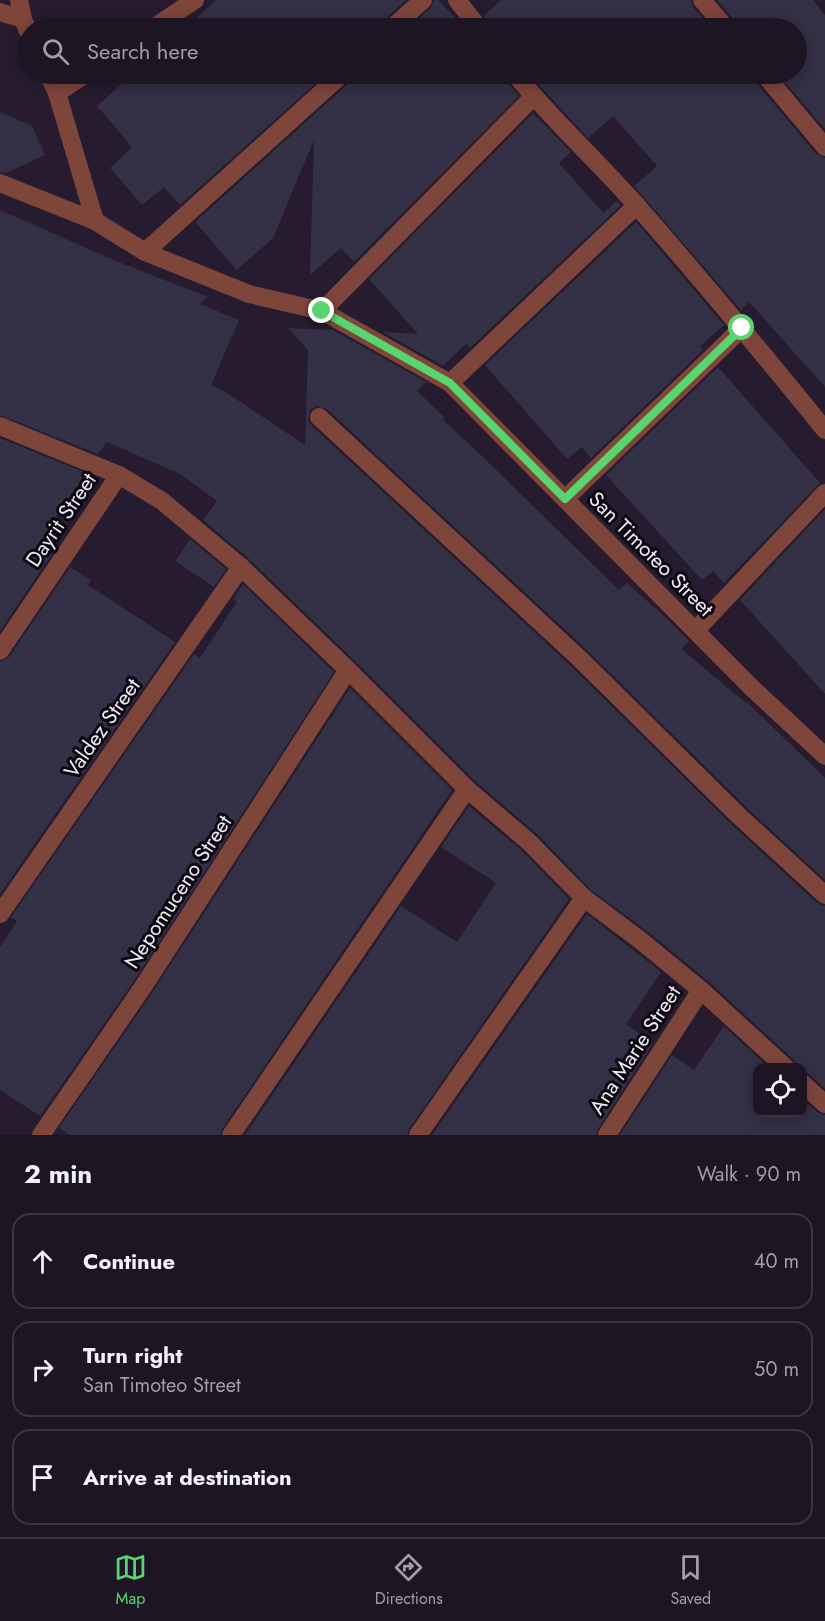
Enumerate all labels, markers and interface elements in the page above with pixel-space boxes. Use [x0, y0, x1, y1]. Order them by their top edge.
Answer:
search box [18, 18, 807, 84]
icon: search [39, 35, 72, 68]
text: Search here [87, 35, 198, 67]
route end [308, 297, 334, 323]
route start [728, 314, 754, 340]
street label: Dayrit Street [18, 467, 104, 573]
street label: San Timoteo Street [582, 485, 720, 623]
street label: Valdez Street [57, 672, 147, 784]
street label: Nepomuceno Street [117, 809, 239, 975]
street label: Ana Marie Street [582, 980, 688, 1120]
map controls [753, 1063, 807, 1117]
button: locate [753, 1063, 807, 1117]
text: 2 min [24, 1155, 92, 1193]
text: Walk · 90 m [697, 1160, 801, 1189]
icon: ahead [26, 1245, 59, 1278]
text: Continue [83, 1245, 175, 1277]
text: 40 m [754, 1247, 799, 1276]
text: Turn right [83, 1339, 183, 1371]
icon: right [26, 1353, 59, 1386]
text: 50 m [754, 1355, 799, 1384]
text: San Timoteo Street [83, 1371, 241, 1400]
icon: arrive [26, 1461, 59, 1494]
text: Arrive at destination [83, 1461, 292, 1493]
tab: Map [114, 1551, 147, 1610]
tab: Directions [375, 1551, 443, 1610]
tab: Saved [670, 1551, 711, 1610]

